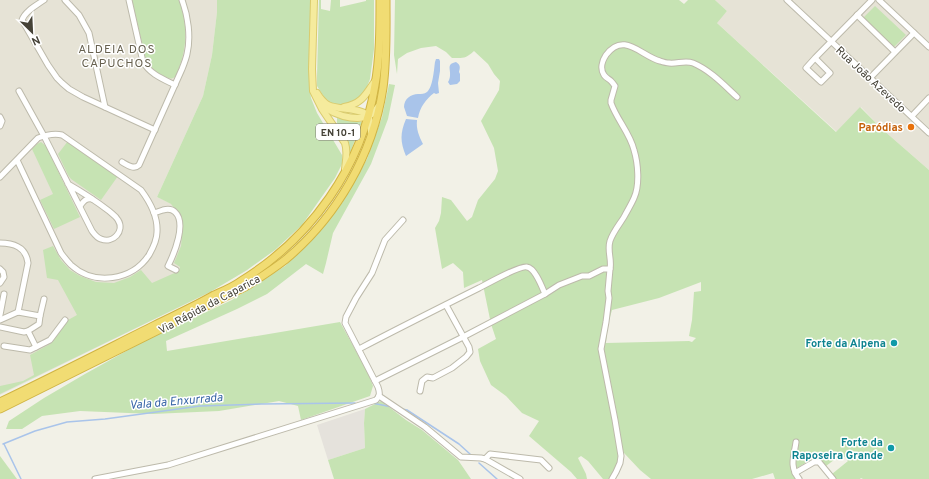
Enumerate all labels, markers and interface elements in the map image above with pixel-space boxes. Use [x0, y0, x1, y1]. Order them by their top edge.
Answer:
north arrow [12, 12, 52, 52]
text: N [29, 32, 42, 48]
district label: ALDEIA DOS CAPUCHOS [78, 42, 156, 72]
street label: Rua João Azevedo [832, 44, 908, 116]
place label: Paródias [858, 121, 903, 135]
marker: Paródias [906, 122, 916, 132]
road number: EN 10-1 [316, 124, 360, 140]
street label: Via Rápida da Caparica [156, 272, 263, 338]
place label: Forte da Alpena [805, 337, 886, 351]
marker: Forte da Alpena [889, 338, 899, 348]
water label: Vala da Enxurrada [129, 390, 224, 414]
place label: Forte da Raposeira Grande [792, 436, 883, 463]
marker: Forte da Raposeira Grande [886, 443, 896, 453]

